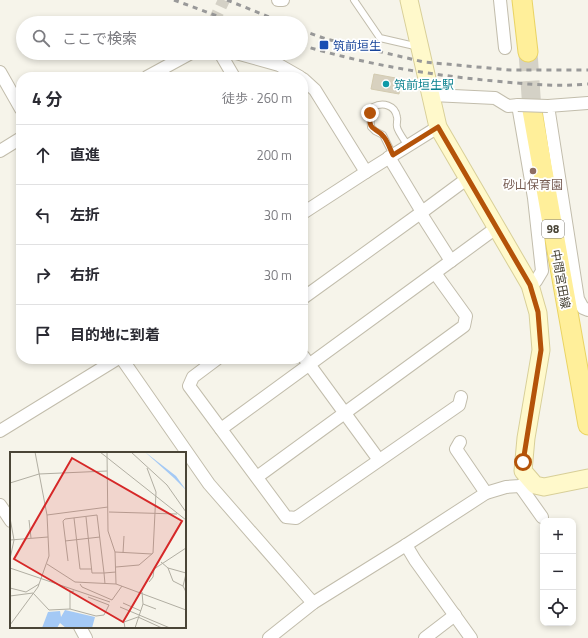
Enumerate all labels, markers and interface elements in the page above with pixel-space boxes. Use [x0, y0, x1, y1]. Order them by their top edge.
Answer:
search box [16, 16, 308, 60]
icon: search [30, 27, 52, 49]
text: ここで検索 [62, 27, 137, 50]
place label: 筑前垣生 [333, 36, 381, 55]
marker: 筑前垣生 [318, 39, 330, 51]
place label: 筑前垣生駅 [394, 75, 454, 94]
marker: 筑前垣生駅 [381, 79, 391, 89]
text: 4 分 [32, 86, 62, 112]
text: 徒歩 · 260 m [222, 88, 292, 108]
route end [361, 104, 379, 122]
text: 直進 [70, 143, 100, 166]
icon: ahead [32, 144, 54, 166]
text: 200 m [256, 145, 292, 165]
marker: 砂山保育園 [528, 166, 538, 176]
place label: 砂山保育園 [503, 175, 563, 194]
text: 左折 [70, 203, 100, 226]
icon: left [32, 204, 54, 226]
text: 30 m [264, 205, 292, 225]
road number: 98 [542, 220, 564, 238]
street label: 中間宮田線 [546, 248, 576, 310]
text: 右折 [70, 263, 100, 286]
icon: right [32, 264, 54, 286]
text: 30 m [264, 265, 292, 285]
text: 目的地に到着 [70, 323, 160, 346]
icon: arrive [32, 324, 54, 346]
inset map [10, 452, 186, 628]
route start [514, 453, 532, 471]
map controls [540, 518, 576, 626]
button: + [540, 518, 576, 554]
button: − [540, 554, 576, 590]
button: locate [540, 590, 576, 626]

